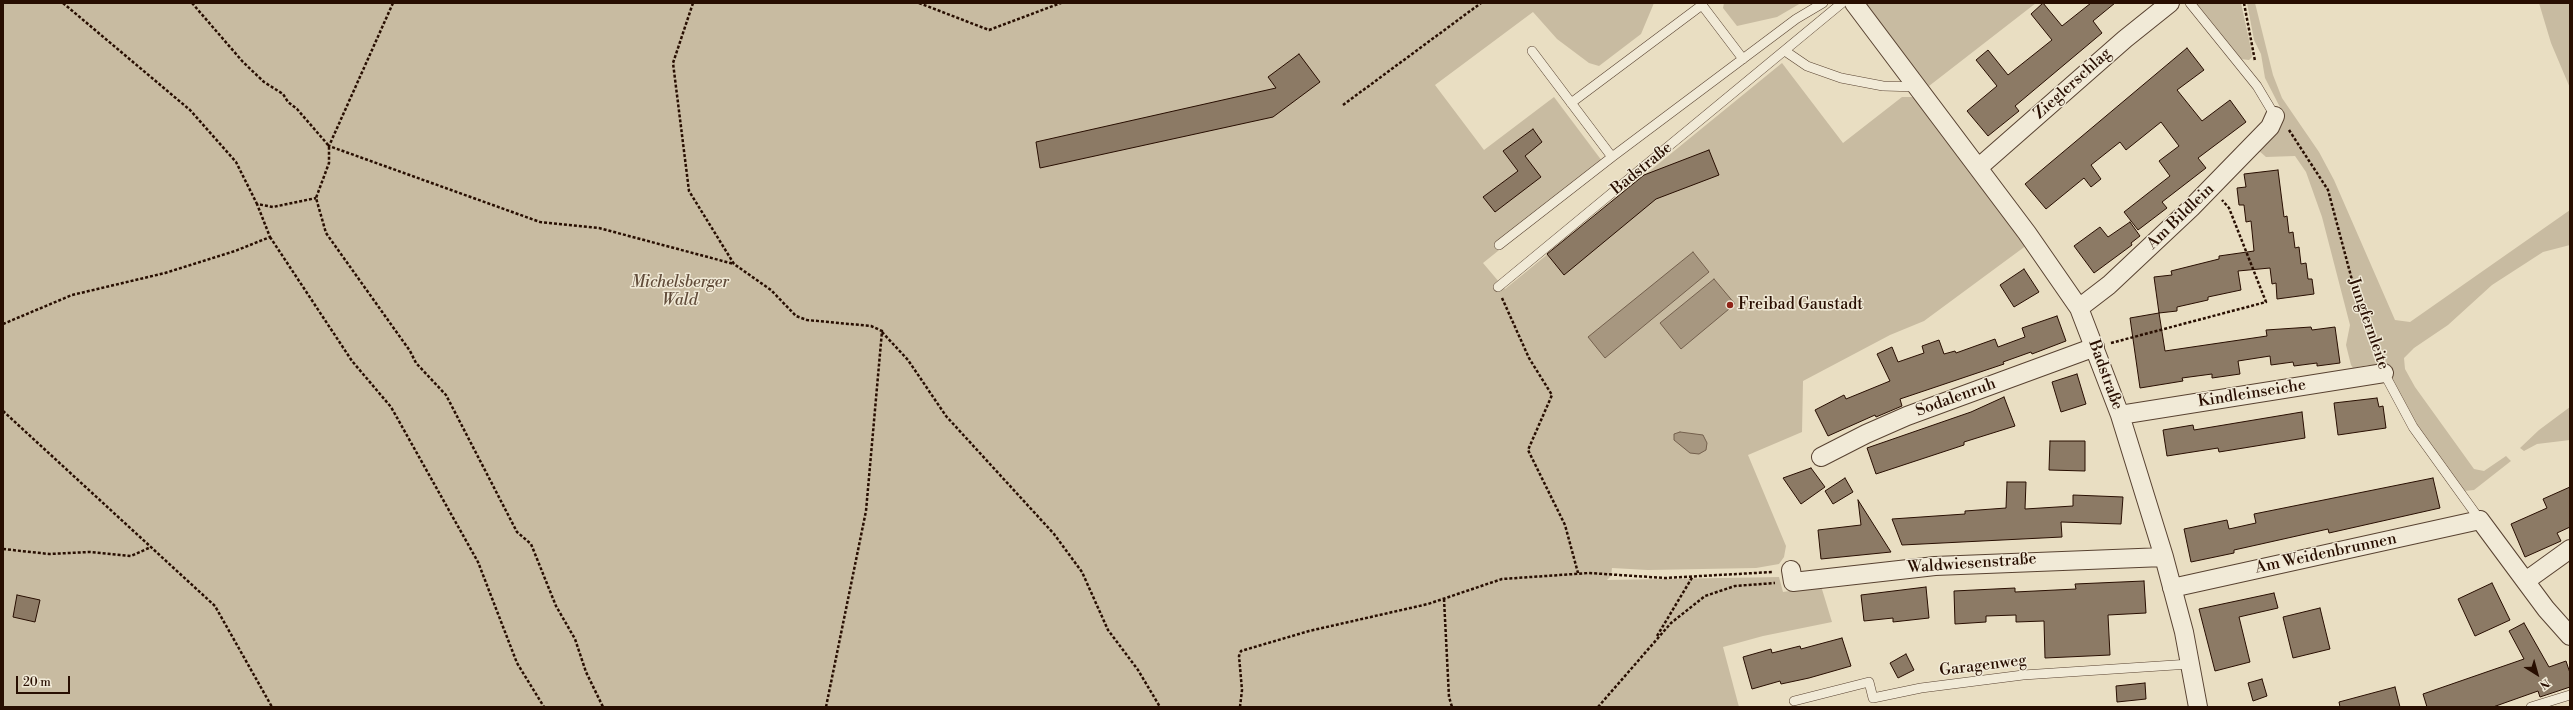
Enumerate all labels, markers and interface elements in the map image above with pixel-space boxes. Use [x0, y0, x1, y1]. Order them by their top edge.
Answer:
street label: Zieglerschlag [2030, 44, 2116, 124]
street label: Badstraße [1608, 138, 1676, 200]
street label: Am Bildlein [2143, 180, 2219, 254]
park label: Michelsberger Wald [631, 273, 729, 311]
street label: Jungfernleite [2343, 276, 2393, 372]
place label: Freibad Gaustadt [1738, 295, 1863, 315]
marker: Freibad Gaustadt [1725, 300, 1735, 310]
street label: Badstraße [2083, 337, 2127, 413]
street label: Sodalenruh [1913, 375, 1999, 421]
street label: Kindleinseiche [2197, 376, 2307, 412]
street label: Am Weidenbrunnen [2254, 530, 2398, 578]
street label: Waldwiesenstraße [1907, 550, 2037, 578]
street label: Garagenweg [1938, 651, 2028, 681]
north arrow [2517, 654, 2557, 694]
scale bar [18, 668, 72, 694]
text: 20 m [23, 675, 51, 690]
text: N [2537, 675, 2552, 692]

